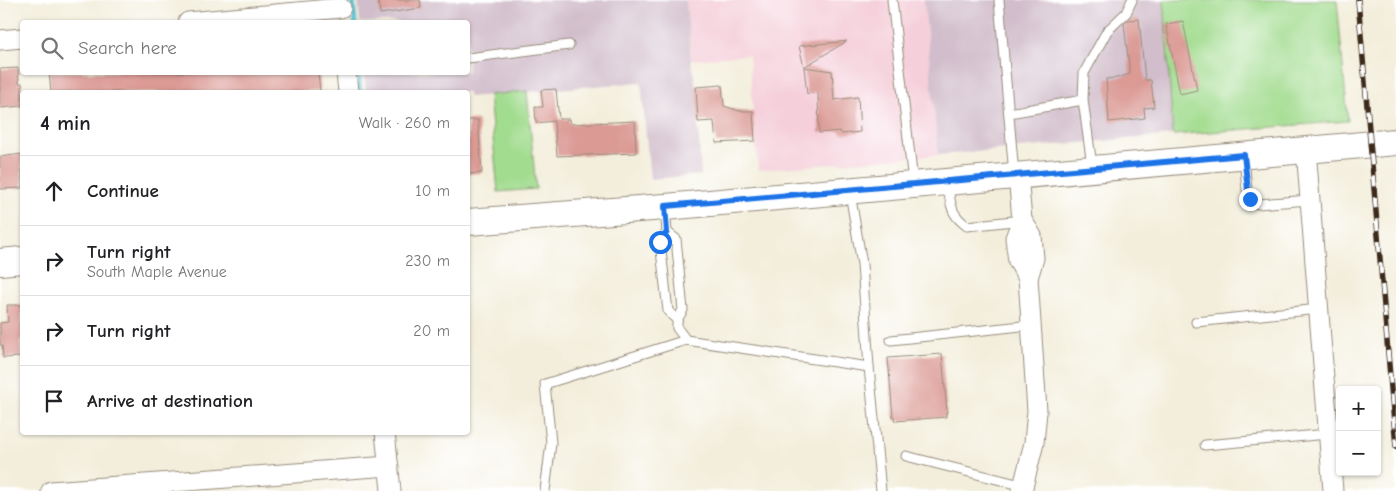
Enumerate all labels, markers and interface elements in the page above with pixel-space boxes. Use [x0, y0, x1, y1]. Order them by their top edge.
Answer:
search box [20, 20, 470, 75]
icon: search [38, 34, 66, 62]
text: Search here [78, 37, 177, 59]
text: 4 min [40, 111, 91, 135]
text: Walk · 260 m [359, 114, 450, 132]
icon: ahead [40, 177, 68, 205]
text: Continue [87, 180, 159, 202]
text: 10 m [415, 182, 450, 200]
route end [1239, 188, 1262, 211]
route start [649, 231, 672, 254]
text: Turn right [87, 241, 171, 263]
icon: right [40, 247, 68, 275]
text: 230 m [405, 252, 450, 270]
text: South Maple Avenue [87, 263, 227, 281]
icon: right [40, 317, 68, 345]
text: Turn right [87, 320, 171, 342]
text: 20 m [413, 322, 450, 340]
map controls [1336, 386, 1381, 476]
button: + [1336, 386, 1381, 431]
icon: arrive [40, 387, 68, 415]
text: Arrive at destination [87, 390, 253, 412]
button: − [1336, 431, 1381, 476]

